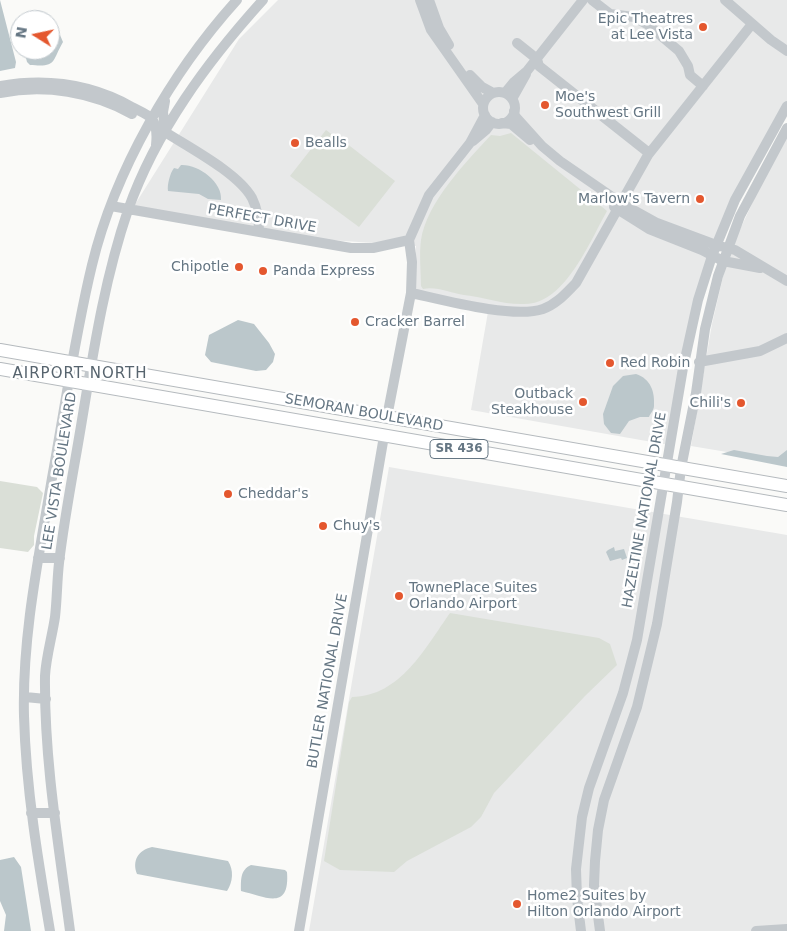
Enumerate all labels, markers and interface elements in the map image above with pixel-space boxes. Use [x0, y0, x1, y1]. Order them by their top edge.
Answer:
north arrow [10, 10, 60, 60]
place label: Epic Theatres at Lee Vista [598, 11, 693, 44]
marker: Epic Theatres at Lee Vista [697, 21, 709, 33]
text: N [12, 25, 30, 40]
place label: Moe's Southwest Grill [555, 89, 661, 121]
marker: Moe's Southwest Grill [539, 99, 551, 111]
place label: Bealls [305, 135, 347, 151]
marker: Bealls [289, 137, 301, 149]
place label: Marlow's Tavern [578, 191, 690, 207]
marker: Marlow's Tavern [694, 193, 706, 205]
street label: PERFECT DRIVE [206, 201, 318, 237]
place label: Chipotle [171, 259, 229, 275]
marker: Chipotle [233, 261, 245, 273]
place label: Panda Express [273, 263, 375, 279]
marker: Panda Express [257, 265, 269, 277]
place label: Cracker Barrel [365, 314, 465, 330]
marker: Cracker Barrel [349, 316, 361, 328]
place label: Red Robin [620, 355, 690, 371]
marker: Red Robin [604, 357, 616, 369]
district label: AIRPORT NORTH [11, 365, 149, 383]
place label: Outback Steakhouse [491, 386, 573, 418]
street label: LEE VISTA BOULEVARD [39, 391, 81, 551]
street label: SEMORAN BOULEVARD [283, 391, 445, 435]
place label: Chili's [690, 395, 731, 411]
marker: Outback Steakhouse [577, 396, 589, 408]
marker: Chili's [735, 397, 747, 409]
street label: HAZELTINE NATIONAL DRIVE [619, 411, 671, 609]
road number: SR 436 [430, 439, 488, 458]
place label: Cheddar's [238, 486, 309, 502]
marker: Cheddar's [222, 488, 234, 500]
place label: Chuy's [333, 518, 380, 534]
marker: Chuy's [317, 520, 329, 532]
place label: TownePlace Suites Orlando Airport [409, 580, 537, 612]
marker: TownePlace Suites Orlando Airport [393, 590, 405, 602]
street label: BUTLER NATIONAL DRIVE [304, 592, 352, 770]
place label: Home2 Suites by Hilton Orlando Airport [527, 888, 681, 920]
marker: Home2 Suites by Hilton Orlando Airport [511, 898, 523, 910]

